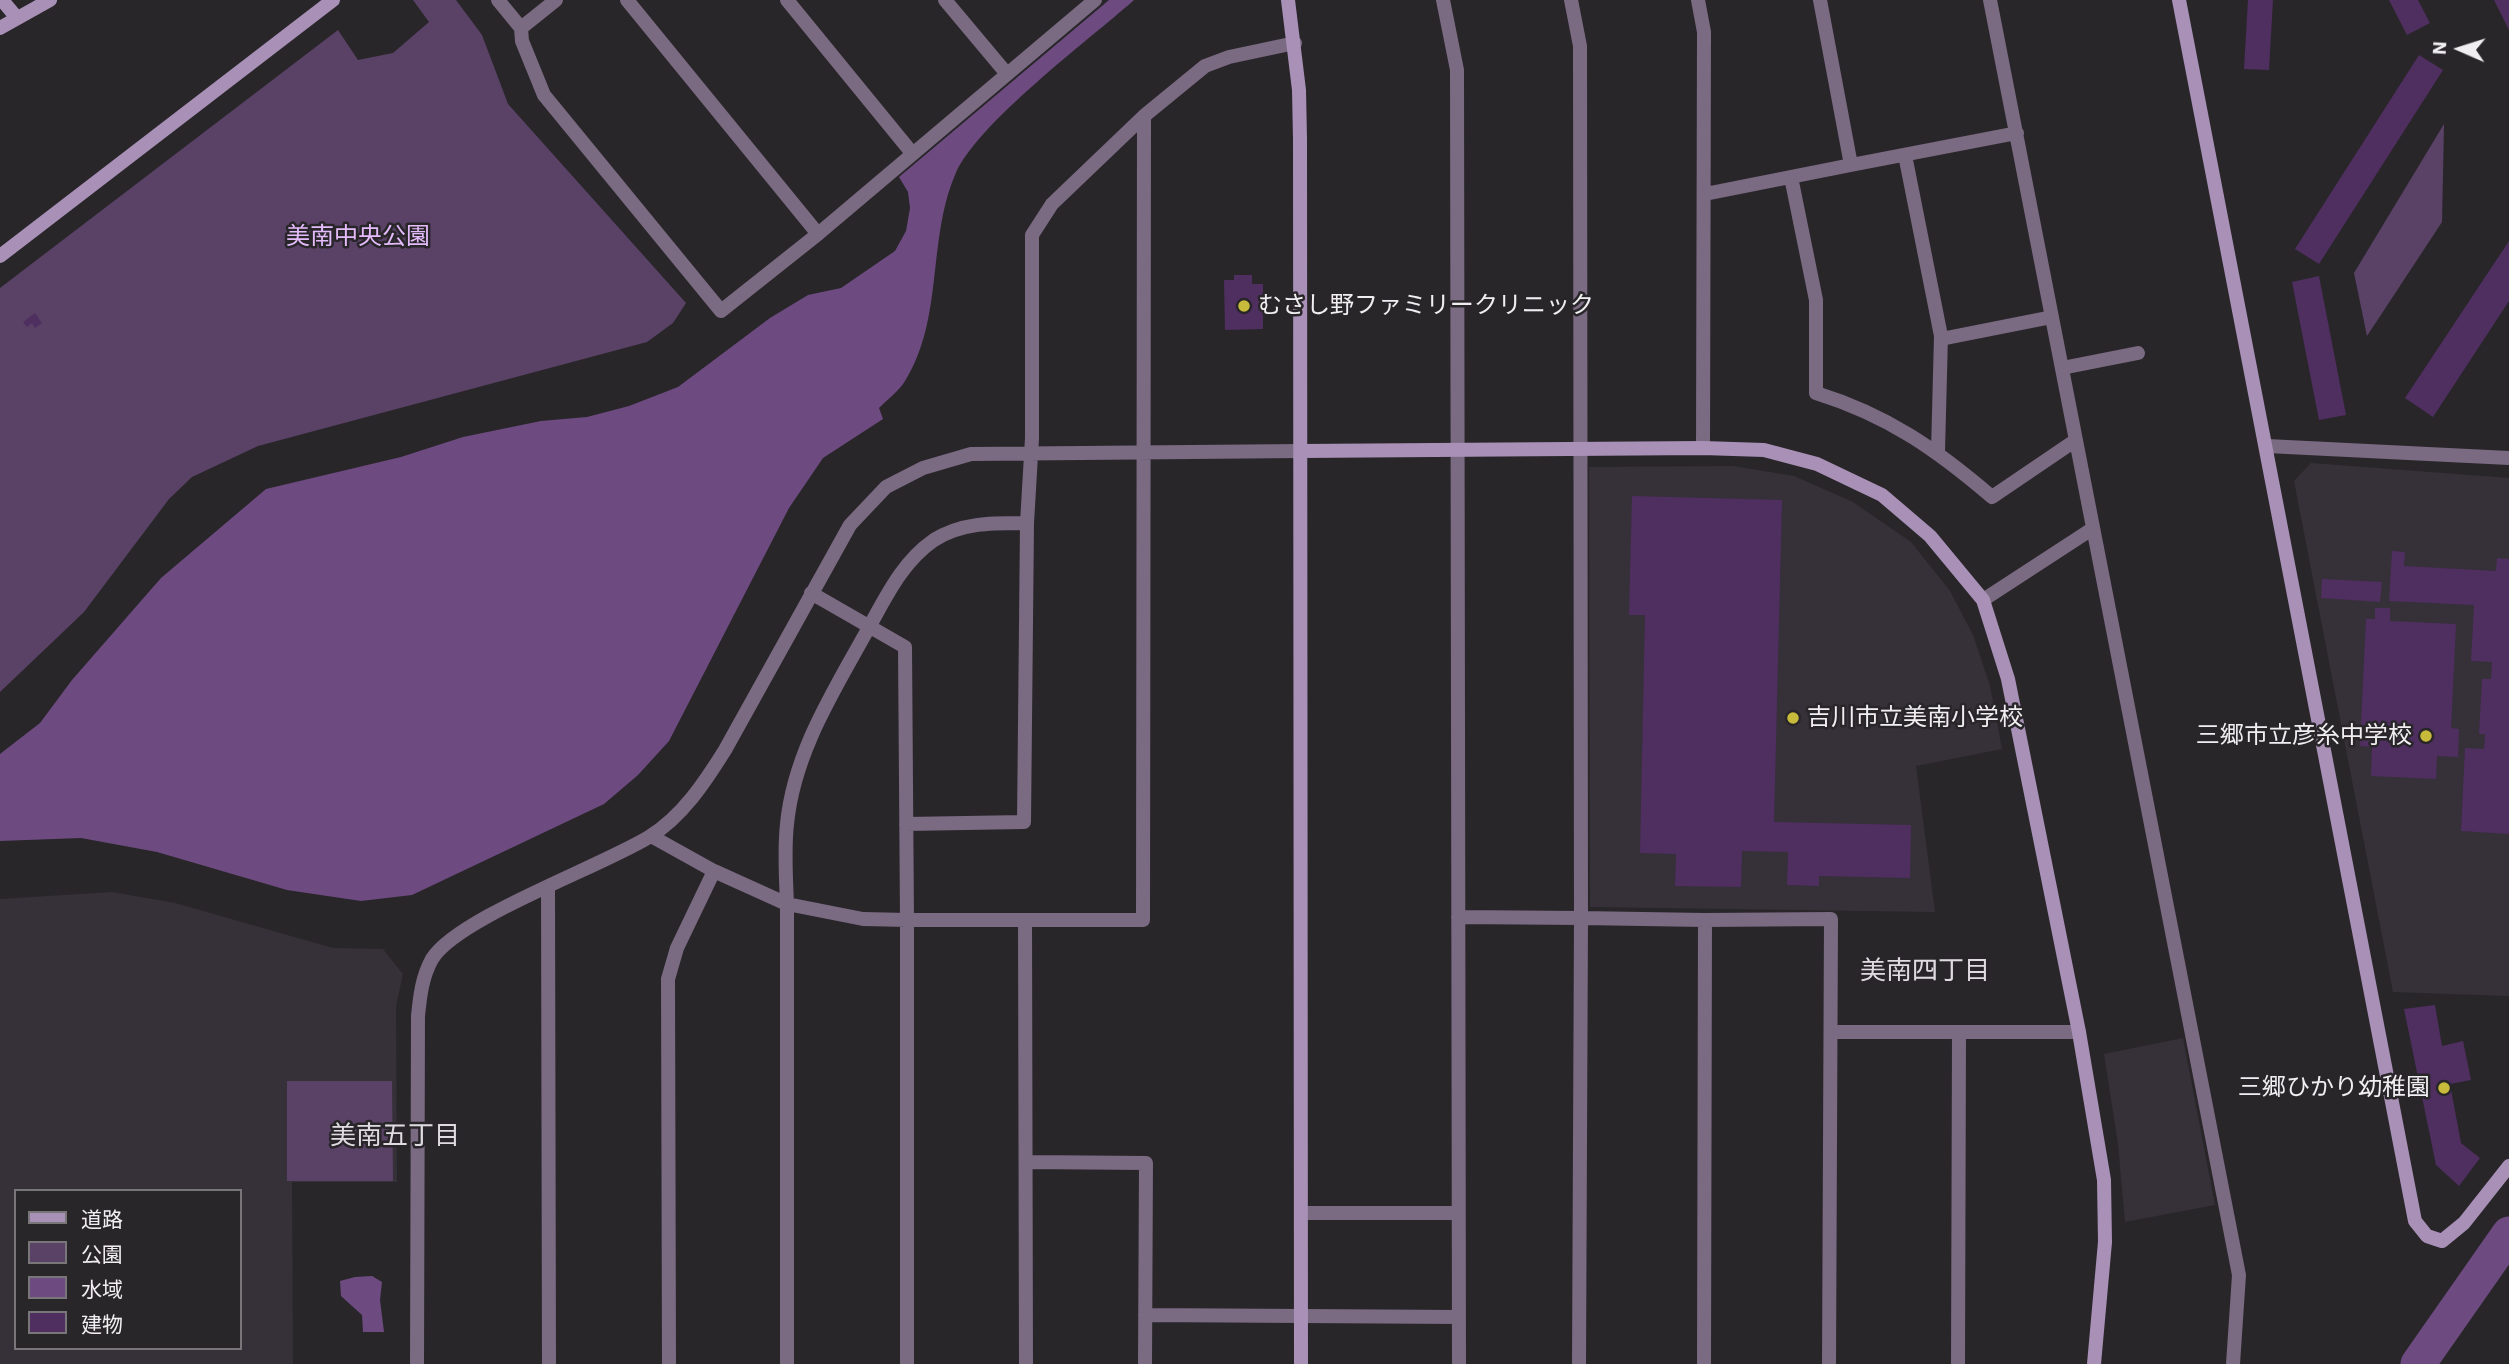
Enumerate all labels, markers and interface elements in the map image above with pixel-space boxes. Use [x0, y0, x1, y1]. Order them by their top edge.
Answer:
north arrow [2425, 14, 2495, 84]
text: N [2427, 40, 2451, 55]
park label: 美南中央公園 [286, 223, 430, 251]
place label: むさし野ファミリークリニック [1258, 292, 1594, 320]
marker: むさし野ファミリークリニック [1236, 298, 1252, 314]
place label: 吉川市立美南小学校 [1807, 704, 2023, 732]
marker: 吉川市立美南小学校 [1785, 710, 1801, 726]
place label: 三郷市立彦糸中学校 [2196, 722, 2412, 750]
marker: 三郷市立彦糸中学校 [2418, 728, 2434, 744]
district label: 美南四丁目 [1860, 955, 1990, 987]
place label: 三郷ひかり幼稚園 [2238, 1074, 2430, 1102]
marker: 三郷ひかり幼稚園 [2436, 1080, 2452, 1096]
district label: 美南五丁目 [330, 1120, 460, 1152]
legend [14, 1189, 242, 1350]
text: 道路 [81, 1205, 123, 1233]
text: 公園 [81, 1240, 123, 1268]
text: 水域 [81, 1275, 123, 1303]
text: 建物 [81, 1310, 123, 1338]

